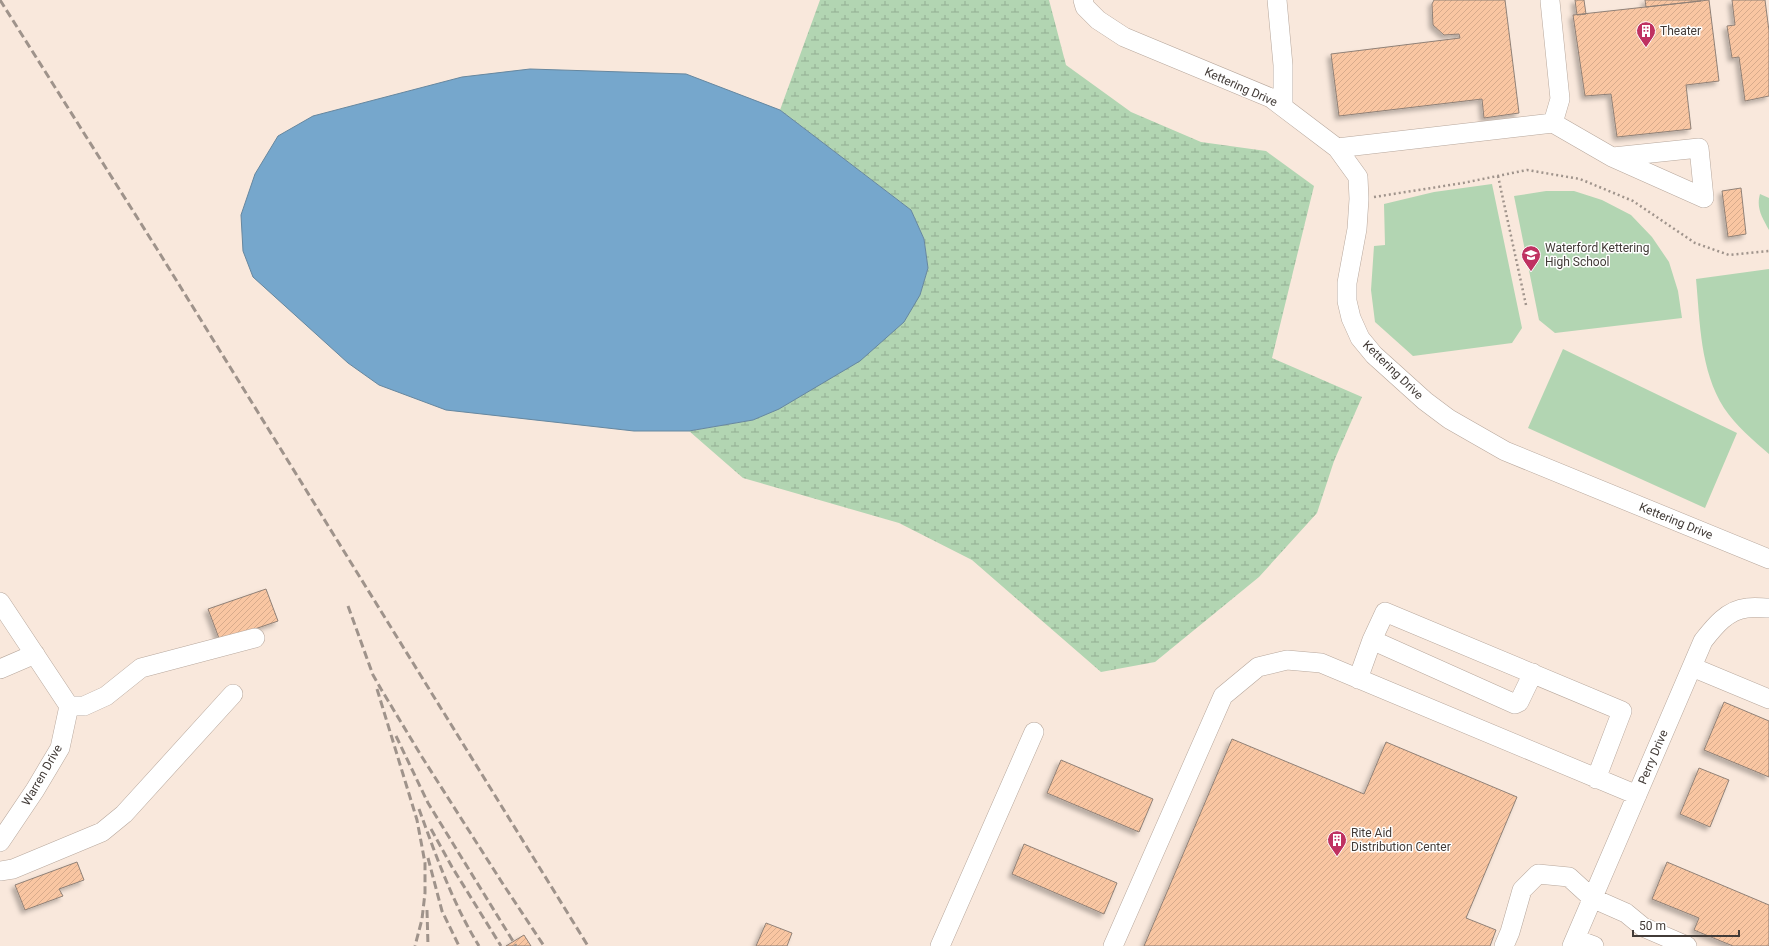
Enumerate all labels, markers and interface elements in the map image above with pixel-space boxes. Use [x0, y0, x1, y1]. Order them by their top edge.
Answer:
building icon: Theater [1635, 20, 1657, 48]
place label: Theater [1660, 24, 1701, 38]
street label: Kettering Drive [1202, 65, 1280, 109]
place label: Waterford Kettering High School [1545, 241, 1649, 269]
school or university icon: Waterford Kettering High School [1520, 244, 1542, 272]
street label: Kettering Drive [1360, 338, 1426, 402]
street label: Kettering Drive [1637, 500, 1715, 542]
street label: Perry Drive [1635, 728, 1671, 786]
street label: Warren Drive [19, 742, 65, 808]
place label: Rite Aid Distribution Center [1351, 826, 1451, 854]
building icon: Rite Aid Distribution Center [1326, 829, 1348, 857]
scale bar [1633, 912, 1739, 938]
text: 50 m [1639, 919, 1666, 933]

